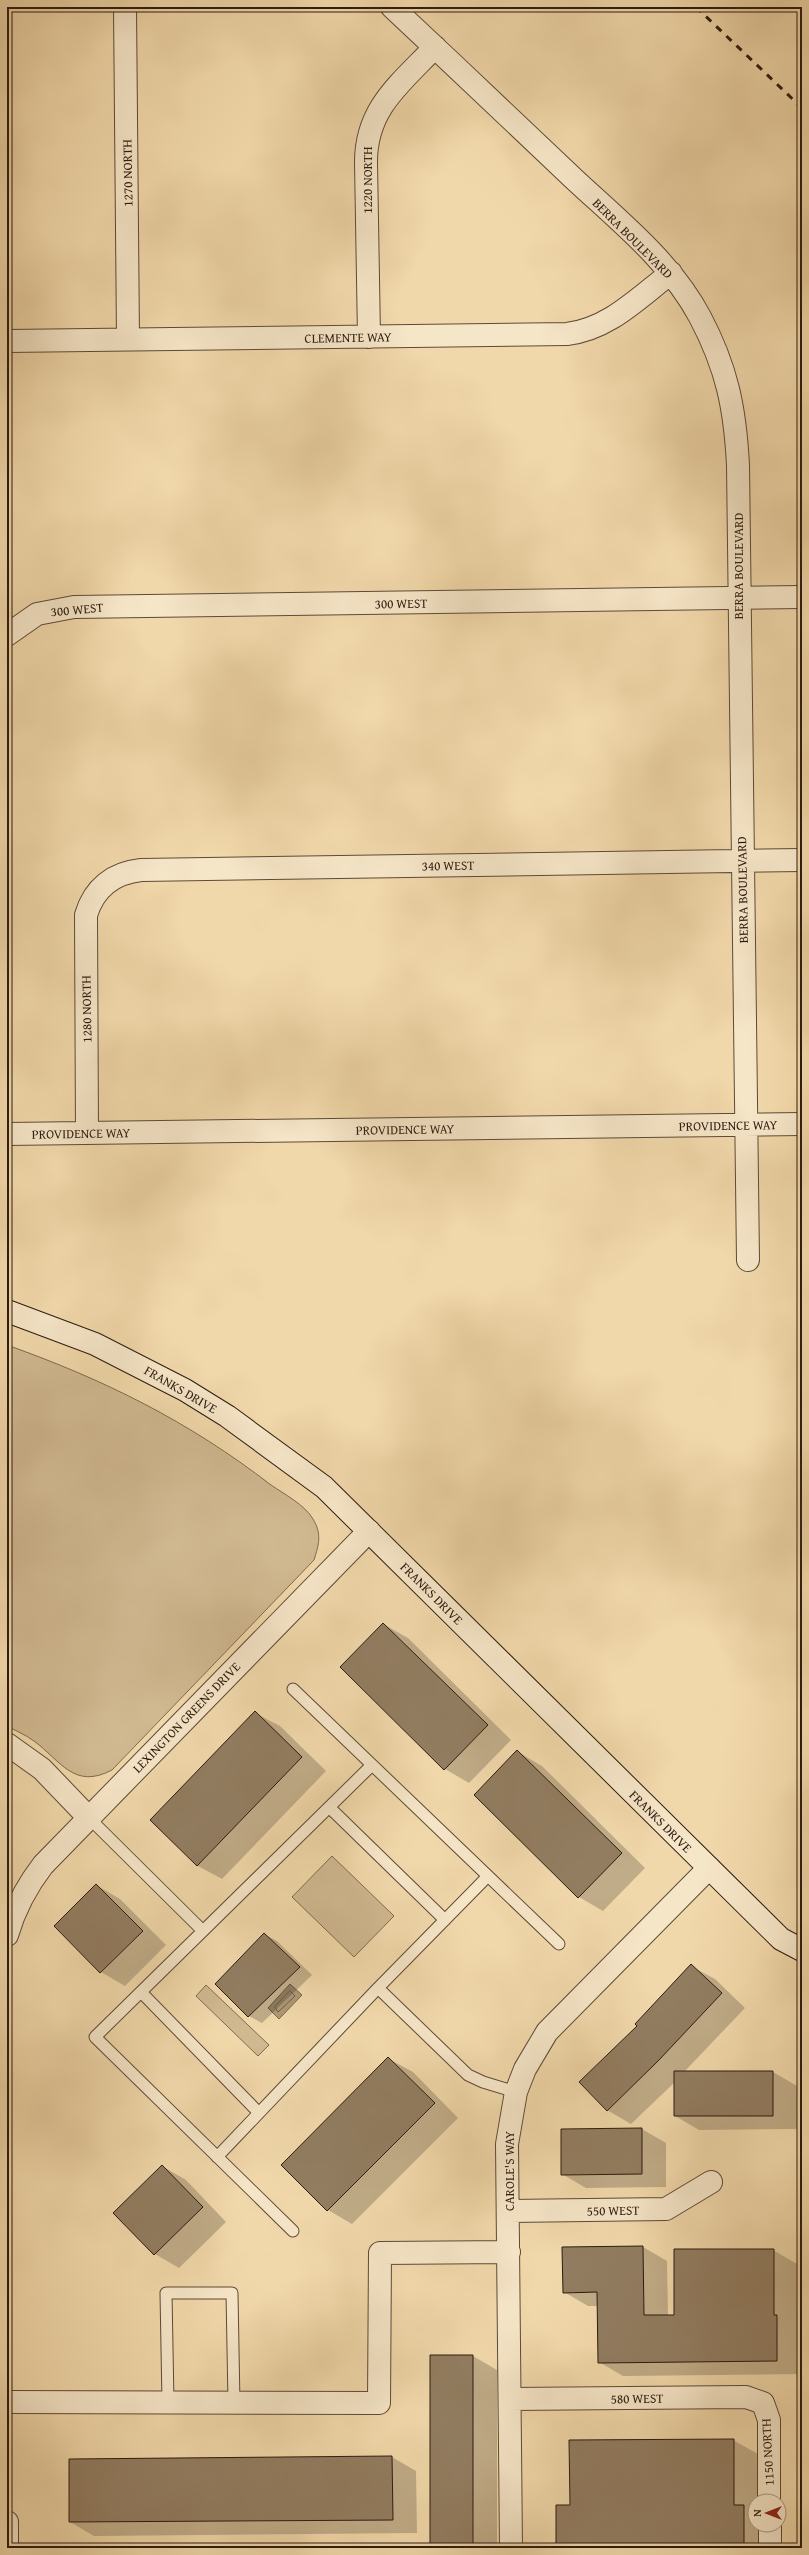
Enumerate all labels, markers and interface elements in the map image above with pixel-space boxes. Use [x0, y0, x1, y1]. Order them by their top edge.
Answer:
street label: 1270 NORTH [117, 139, 138, 207]
street label: 1220 NORTH [358, 146, 377, 214]
street label: BERRA BOULEVARD [588, 194, 677, 283]
street label: CLEMENTE WAY [304, 327, 392, 348]
street label: BERRA BOULEVARD [729, 512, 748, 619]
street label: 300 WEST [374, 594, 428, 613]
street label: 300 WEST [50, 598, 105, 621]
street label: BERRA BOULEVARD [732, 836, 753, 944]
street label: 340 WEST [421, 856, 475, 875]
street label: 1280 NORTH [76, 975, 97, 1043]
street label: PROVIDENCE WAY [679, 1115, 778, 1136]
street label: PROVIDENCE WAY [356, 1119, 455, 1140]
street label: PROVIDENCE WAY [32, 1123, 131, 1144]
street label: FRANKS DRIVE [141, 1361, 221, 1418]
street label: FRANKS DRIVE [396, 1558, 468, 1629]
street label: LEXINGTON GREENS DRIVE [128, 1657, 245, 1777]
street label: FRANKS DRIVE [625, 1786, 697, 1857]
street label: CAROLE'S WAY [500, 2131, 519, 2211]
street label: 550 WEST [586, 2201, 640, 2220]
street label: 580 WEST [610, 2389, 664, 2408]
street label: 1150 NORTH [756, 2417, 779, 2486]
north arrow [747, 2493, 787, 2533]
text: N [749, 2509, 765, 2517]

